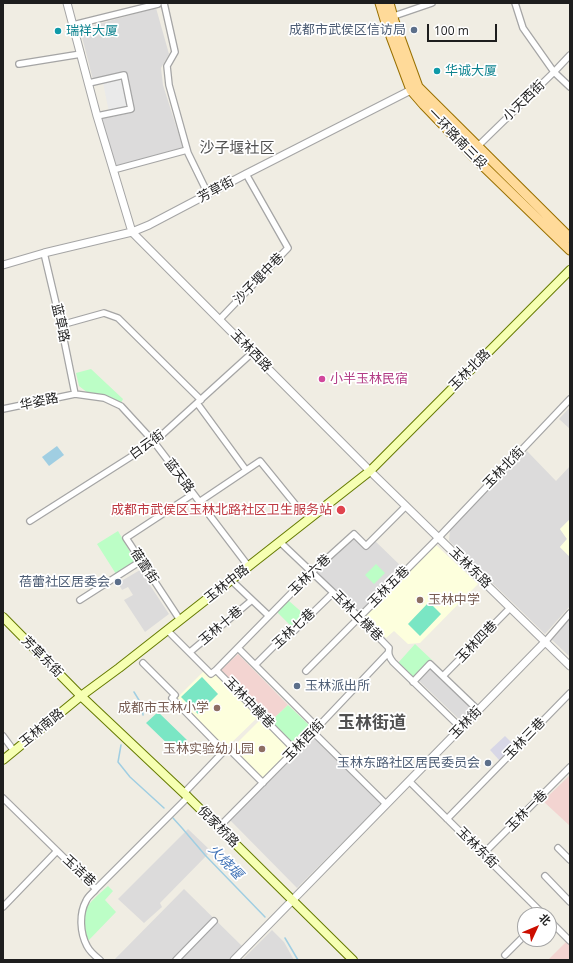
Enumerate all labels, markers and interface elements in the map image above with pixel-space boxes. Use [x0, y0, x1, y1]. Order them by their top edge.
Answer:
scale bar [429, 16, 499, 42]
place label: 成都市武侯区信访局 [289, 22, 406, 38]
text: 100 m [434, 22, 469, 39]
place label: 瑞祥大厦 [66, 23, 118, 39]
marker: 成都市武侯区信访局 [409, 25, 419, 35]
marker: 瑞祥大厦 [53, 26, 63, 36]
place label: 华诚大厦 [445, 63, 497, 79]
marker: 华诚大厦 [432, 66, 442, 76]
street label: 小天西街 [500, 77, 548, 125]
street label: 一环路南三段 [424, 106, 490, 172]
district label: 沙子堰社区 [200, 140, 274, 158]
street label: 芳草街 [195, 174, 237, 206]
street label: 沙子堰中巷 [231, 250, 287, 308]
street label: 蓝草路 [48, 302, 72, 344]
street label: 玉林西路 [227, 327, 275, 375]
street label: 玉林北路 [446, 346, 494, 394]
place label: 小半玉林民宿 [330, 371, 408, 387]
marker: 小半玉林民宿 [317, 374, 327, 384]
street label: 华姿路 [18, 390, 60, 414]
street label: 白云街 [127, 427, 167, 463]
street label: 玉林北街 [480, 444, 528, 492]
street label: 蓝天路 [161, 456, 197, 496]
place label: 成都市武侯区玉林北路社区卫生服务站 [111, 502, 332, 518]
marker: 成都市武侯区玉林北路社区卫生服务站 [335, 504, 347, 516]
street label: 玉林东路 [446, 544, 494, 592]
street label: 蓓蕾街 [127, 545, 161, 587]
street label: 玉林六巷 [286, 551, 334, 599]
street label: 玉林中路 [202, 562, 252, 606]
street label: 玉林五巷 [365, 563, 413, 611]
place label: 蓓蕾社区居委会 [19, 574, 110, 590]
marker: 蓓蕾社区居委会 [113, 577, 123, 587]
street label: 玉林上横巷 [329, 588, 385, 644]
place label: 玉林中学 [428, 592, 480, 608]
marker: 玉林中学 [415, 595, 425, 605]
street label: 玉林十巷 [196, 603, 246, 649]
street label: 玉林七巷 [269, 606, 319, 652]
street label: 玉林四巷 [453, 618, 501, 666]
street label: 芳草东街 [18, 633, 66, 681]
street label: 玉林中横巷 [221, 674, 277, 732]
place label: 玉林派出所 [305, 678, 370, 694]
marker: 玉林派出所 [292, 681, 302, 691]
place label: 成都市玉林小学 [118, 700, 209, 716]
marker: 成都市玉林小学 [212, 703, 222, 713]
street label: 玉林街 [447, 704, 485, 742]
street label: 玉林南路 [17, 706, 67, 750]
district label: 玉林街道 [338, 713, 406, 733]
street label: 玉林三巷 [501, 715, 549, 763]
street label: 玉林西街 [280, 717, 328, 765]
place label: 玉林实验幼儿园 [163, 741, 254, 757]
marker: 玉林实验幼儿园 [257, 744, 267, 754]
place label: 玉林东路社区居民委员会 [337, 755, 480, 771]
marker: 玉林东路社区居民委员会 [483, 758, 493, 768]
street label: 玉林一巷 [503, 787, 551, 835]
street label: 倪家桥路 [194, 803, 242, 851]
street label: 玉林东街 [453, 824, 501, 872]
water label: 火烧堰 [204, 841, 246, 883]
street label: 玉洁巷 [59, 852, 99, 890]
north arrow [517, 907, 557, 947]
text: 北 [536, 910, 554, 928]

